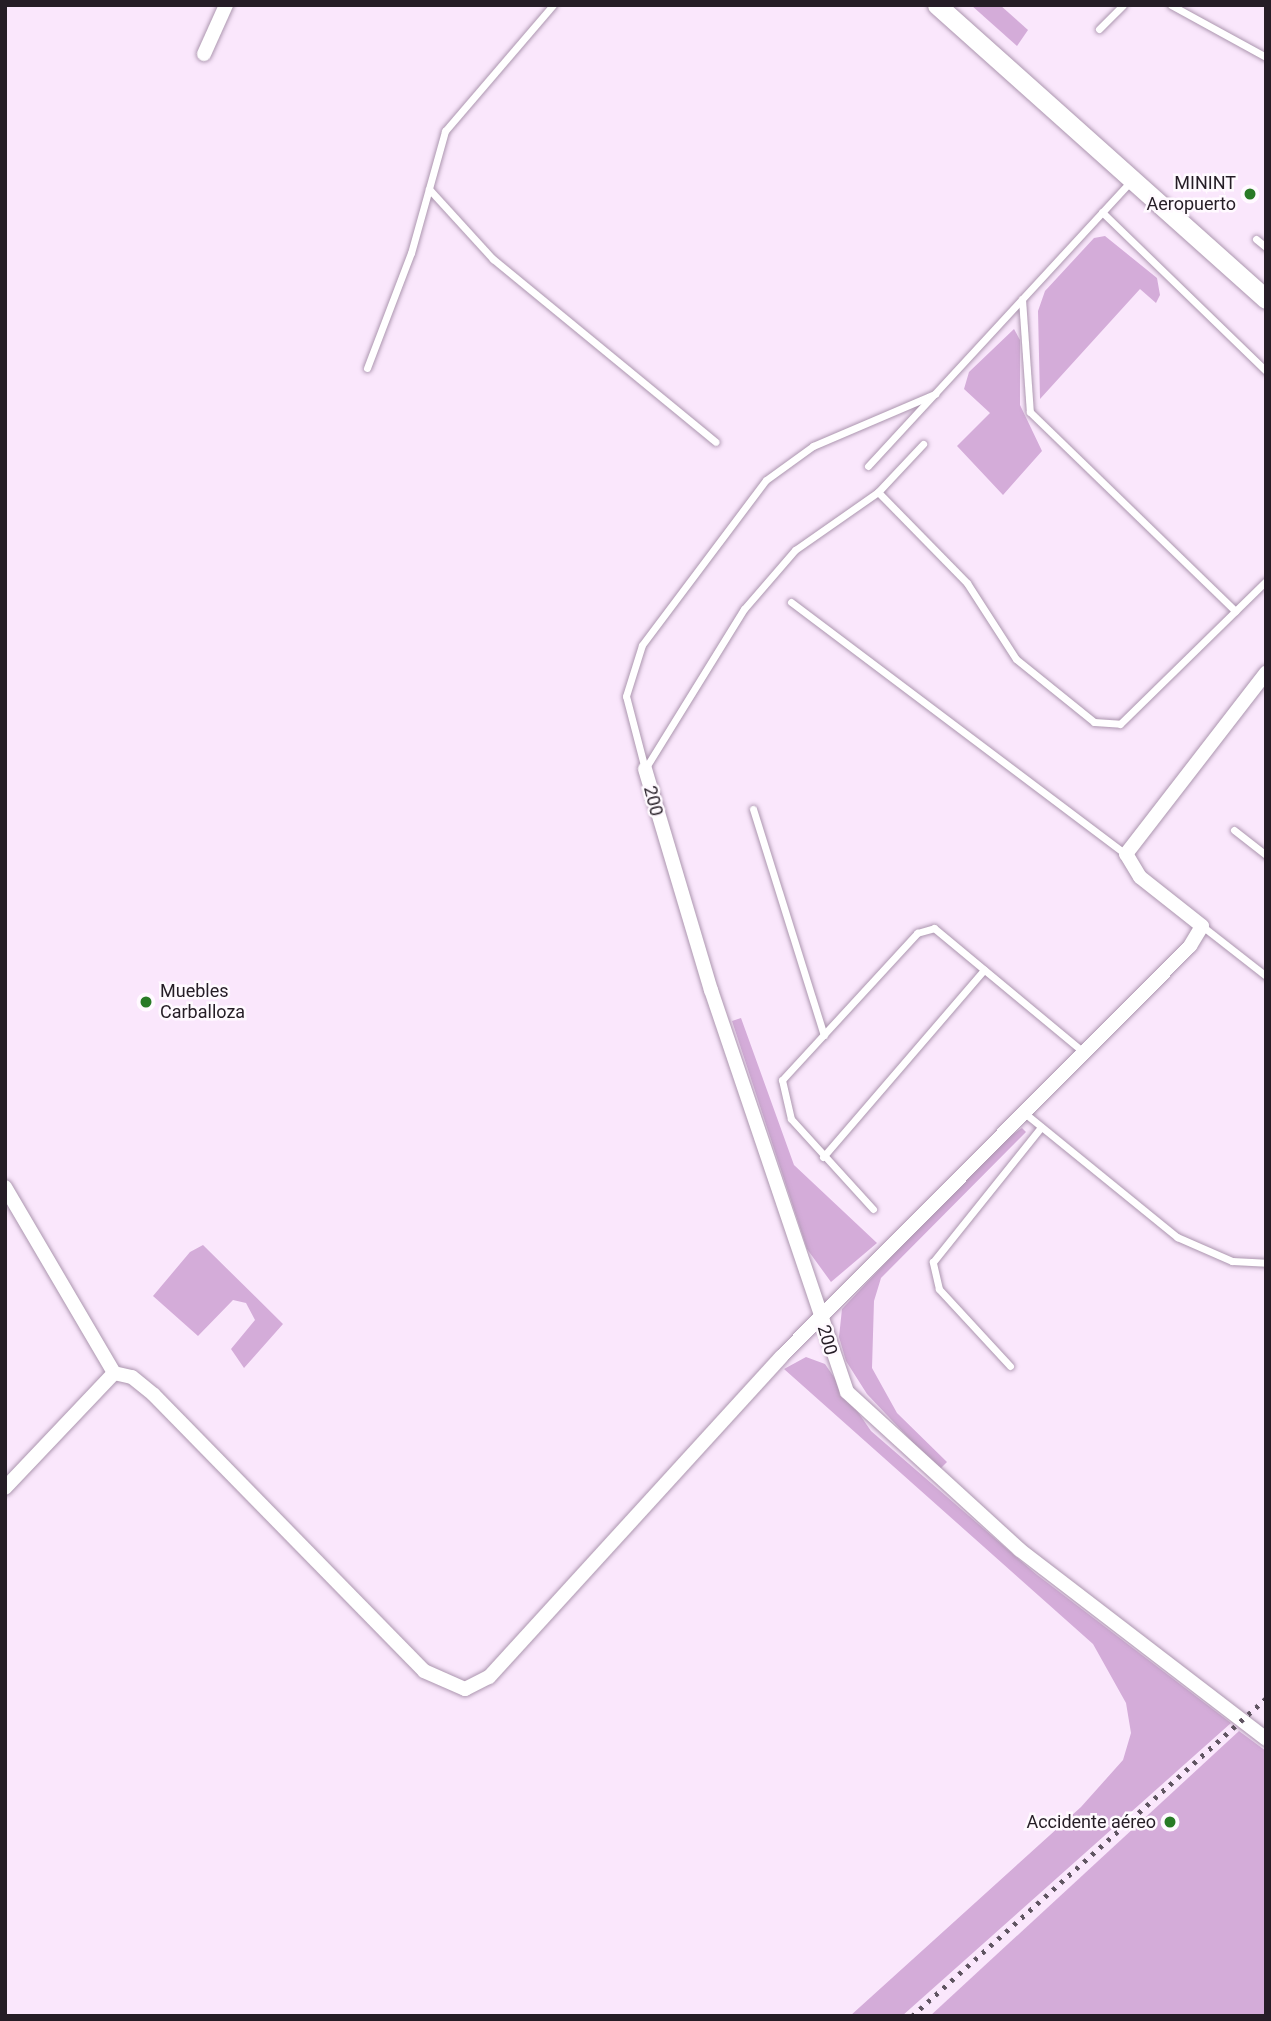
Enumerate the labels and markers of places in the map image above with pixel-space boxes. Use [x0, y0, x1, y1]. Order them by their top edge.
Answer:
place label: MININT Aeropuerto [1146, 173, 1236, 216]
marker: MININT Aeropuerto [1242, 186, 1258, 202]
place label: Muebles Carballoza [160, 981, 245, 1024]
marker: Muebles Carballoza [138, 994, 154, 1010]
place label: Accidente aéreo [1026, 1811, 1156, 1833]
marker: Accidente aéreo [1162, 1814, 1178, 1830]

